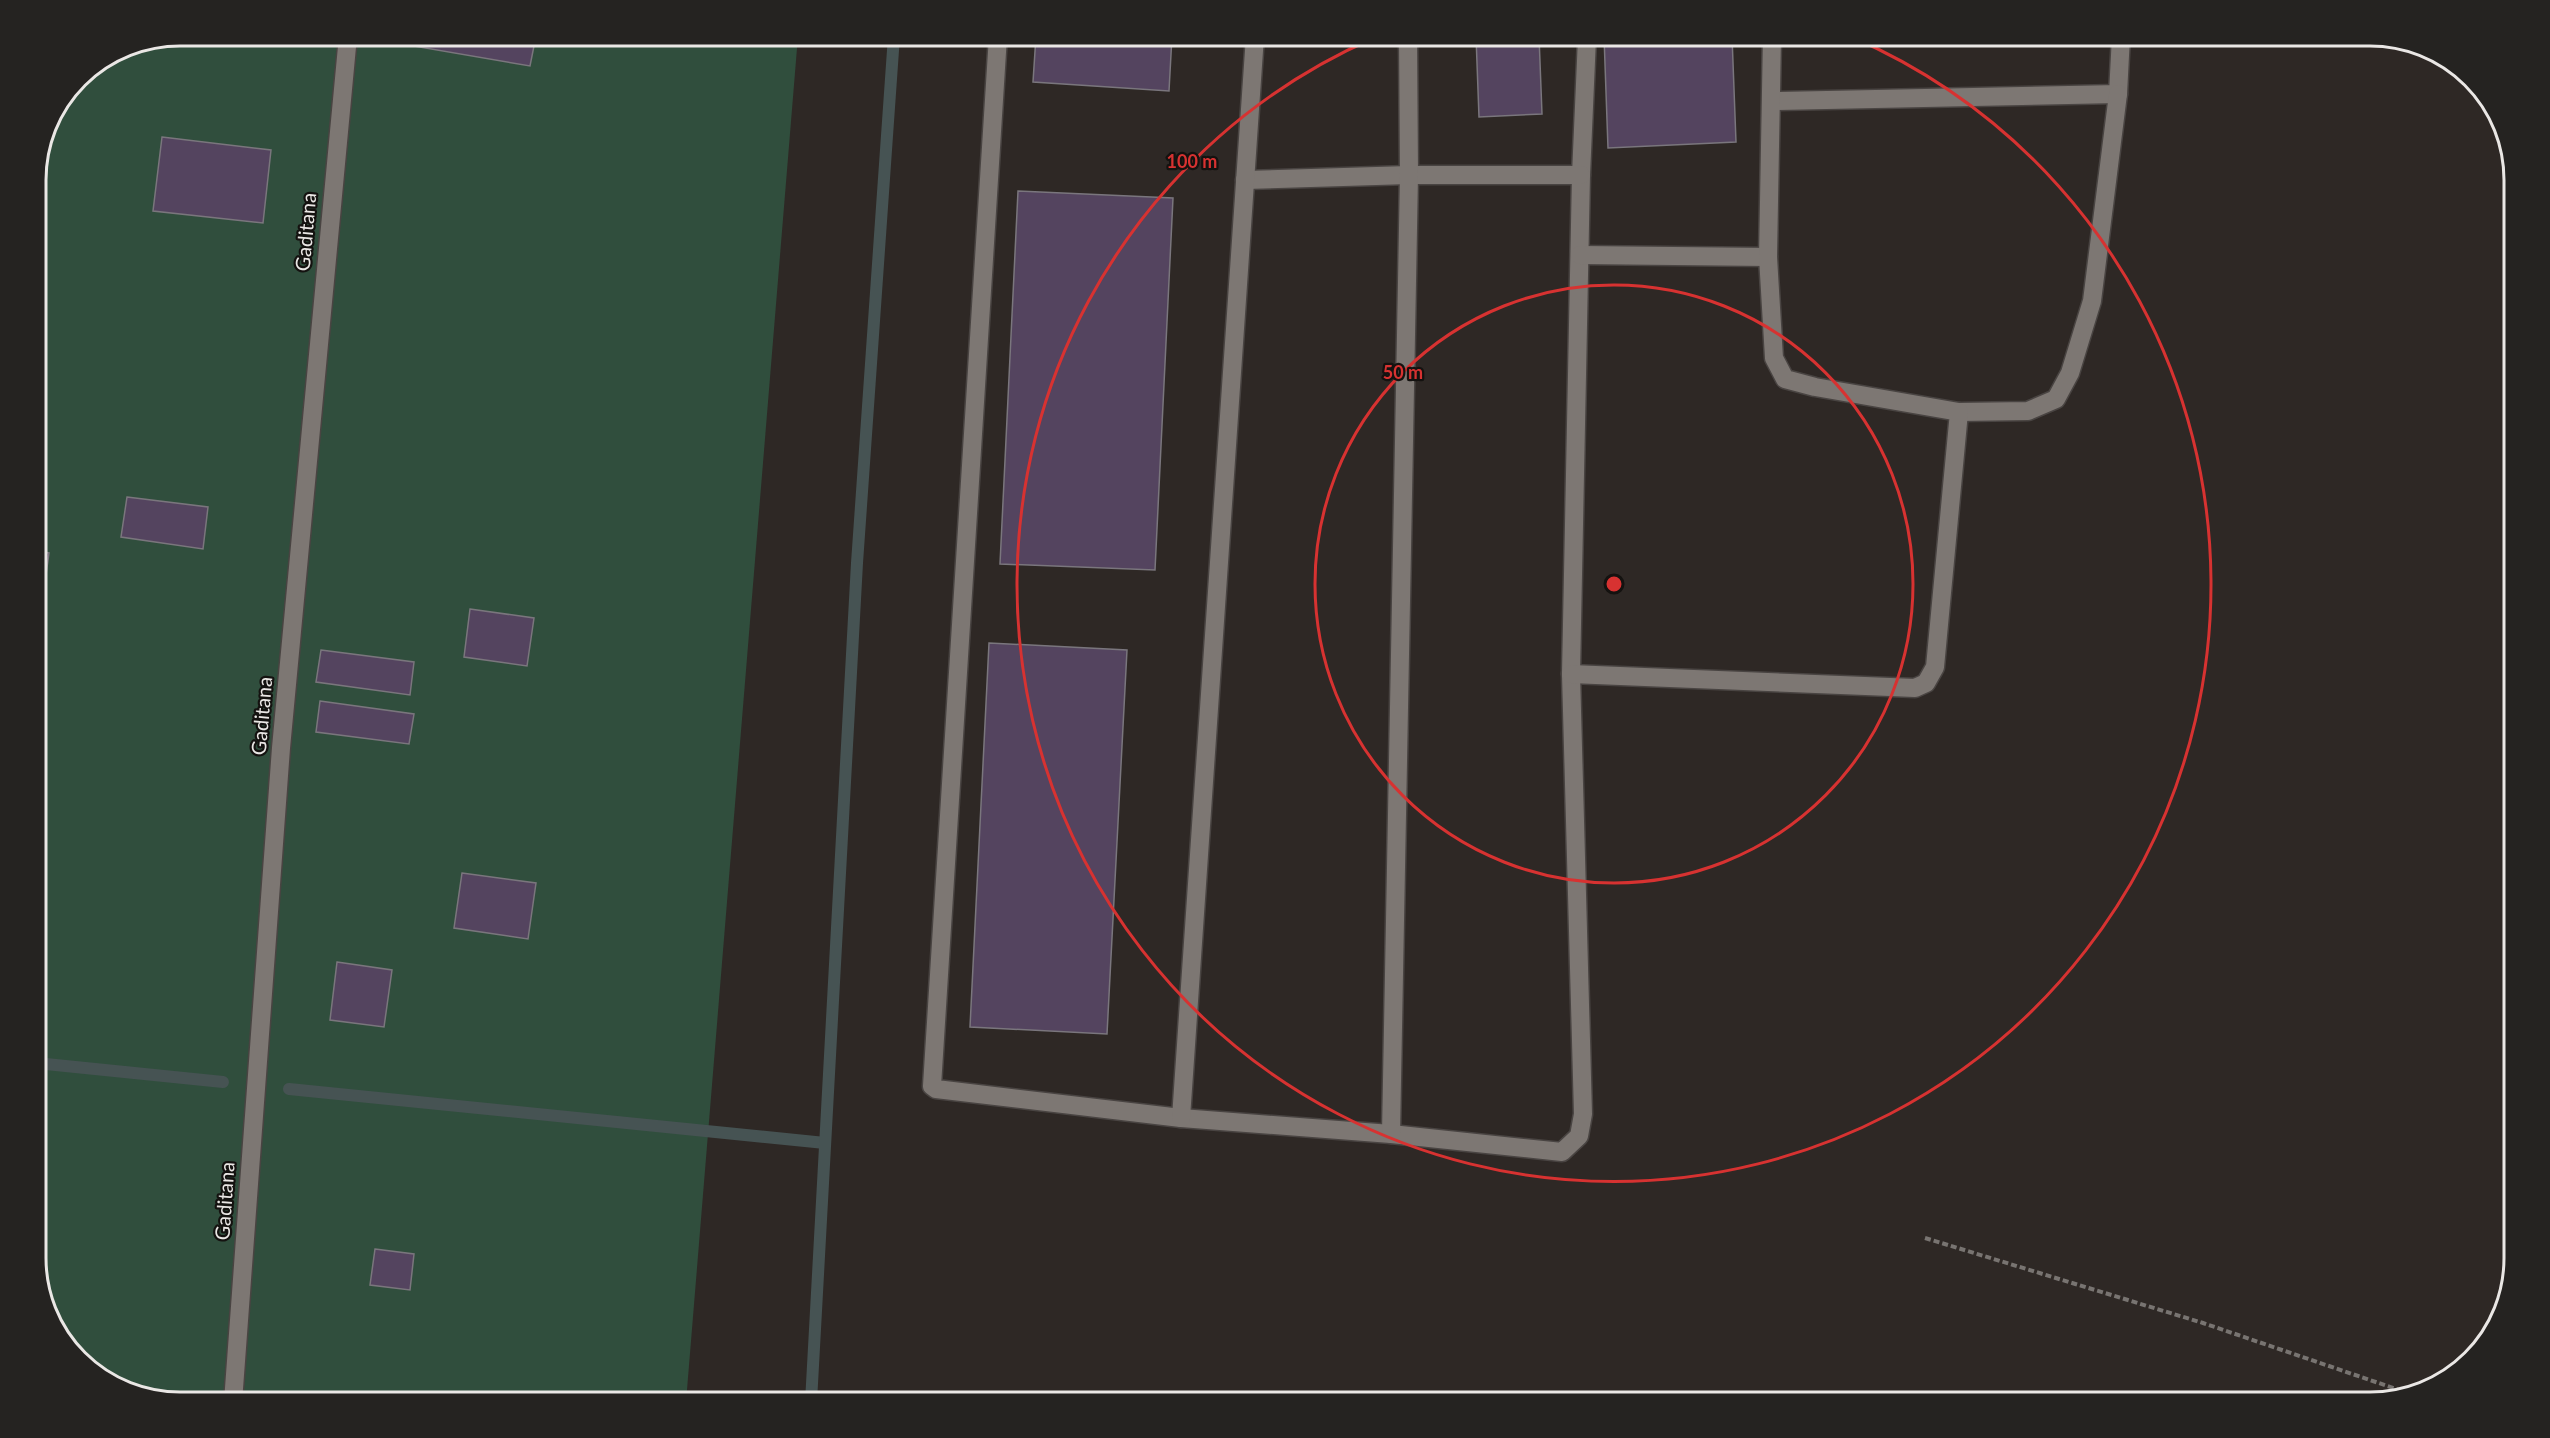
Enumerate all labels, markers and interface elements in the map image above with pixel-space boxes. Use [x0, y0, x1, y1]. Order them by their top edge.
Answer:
text: 100 m [1167, 150, 1217, 172]
street label: Gaditana [290, 192, 320, 272]
text: 50 m [1383, 361, 1423, 383]
centre of rings [1604, 574, 1624, 594]
street label: Gaditana [246, 676, 276, 756]
street label: Gaditana [209, 1161, 239, 1241]

